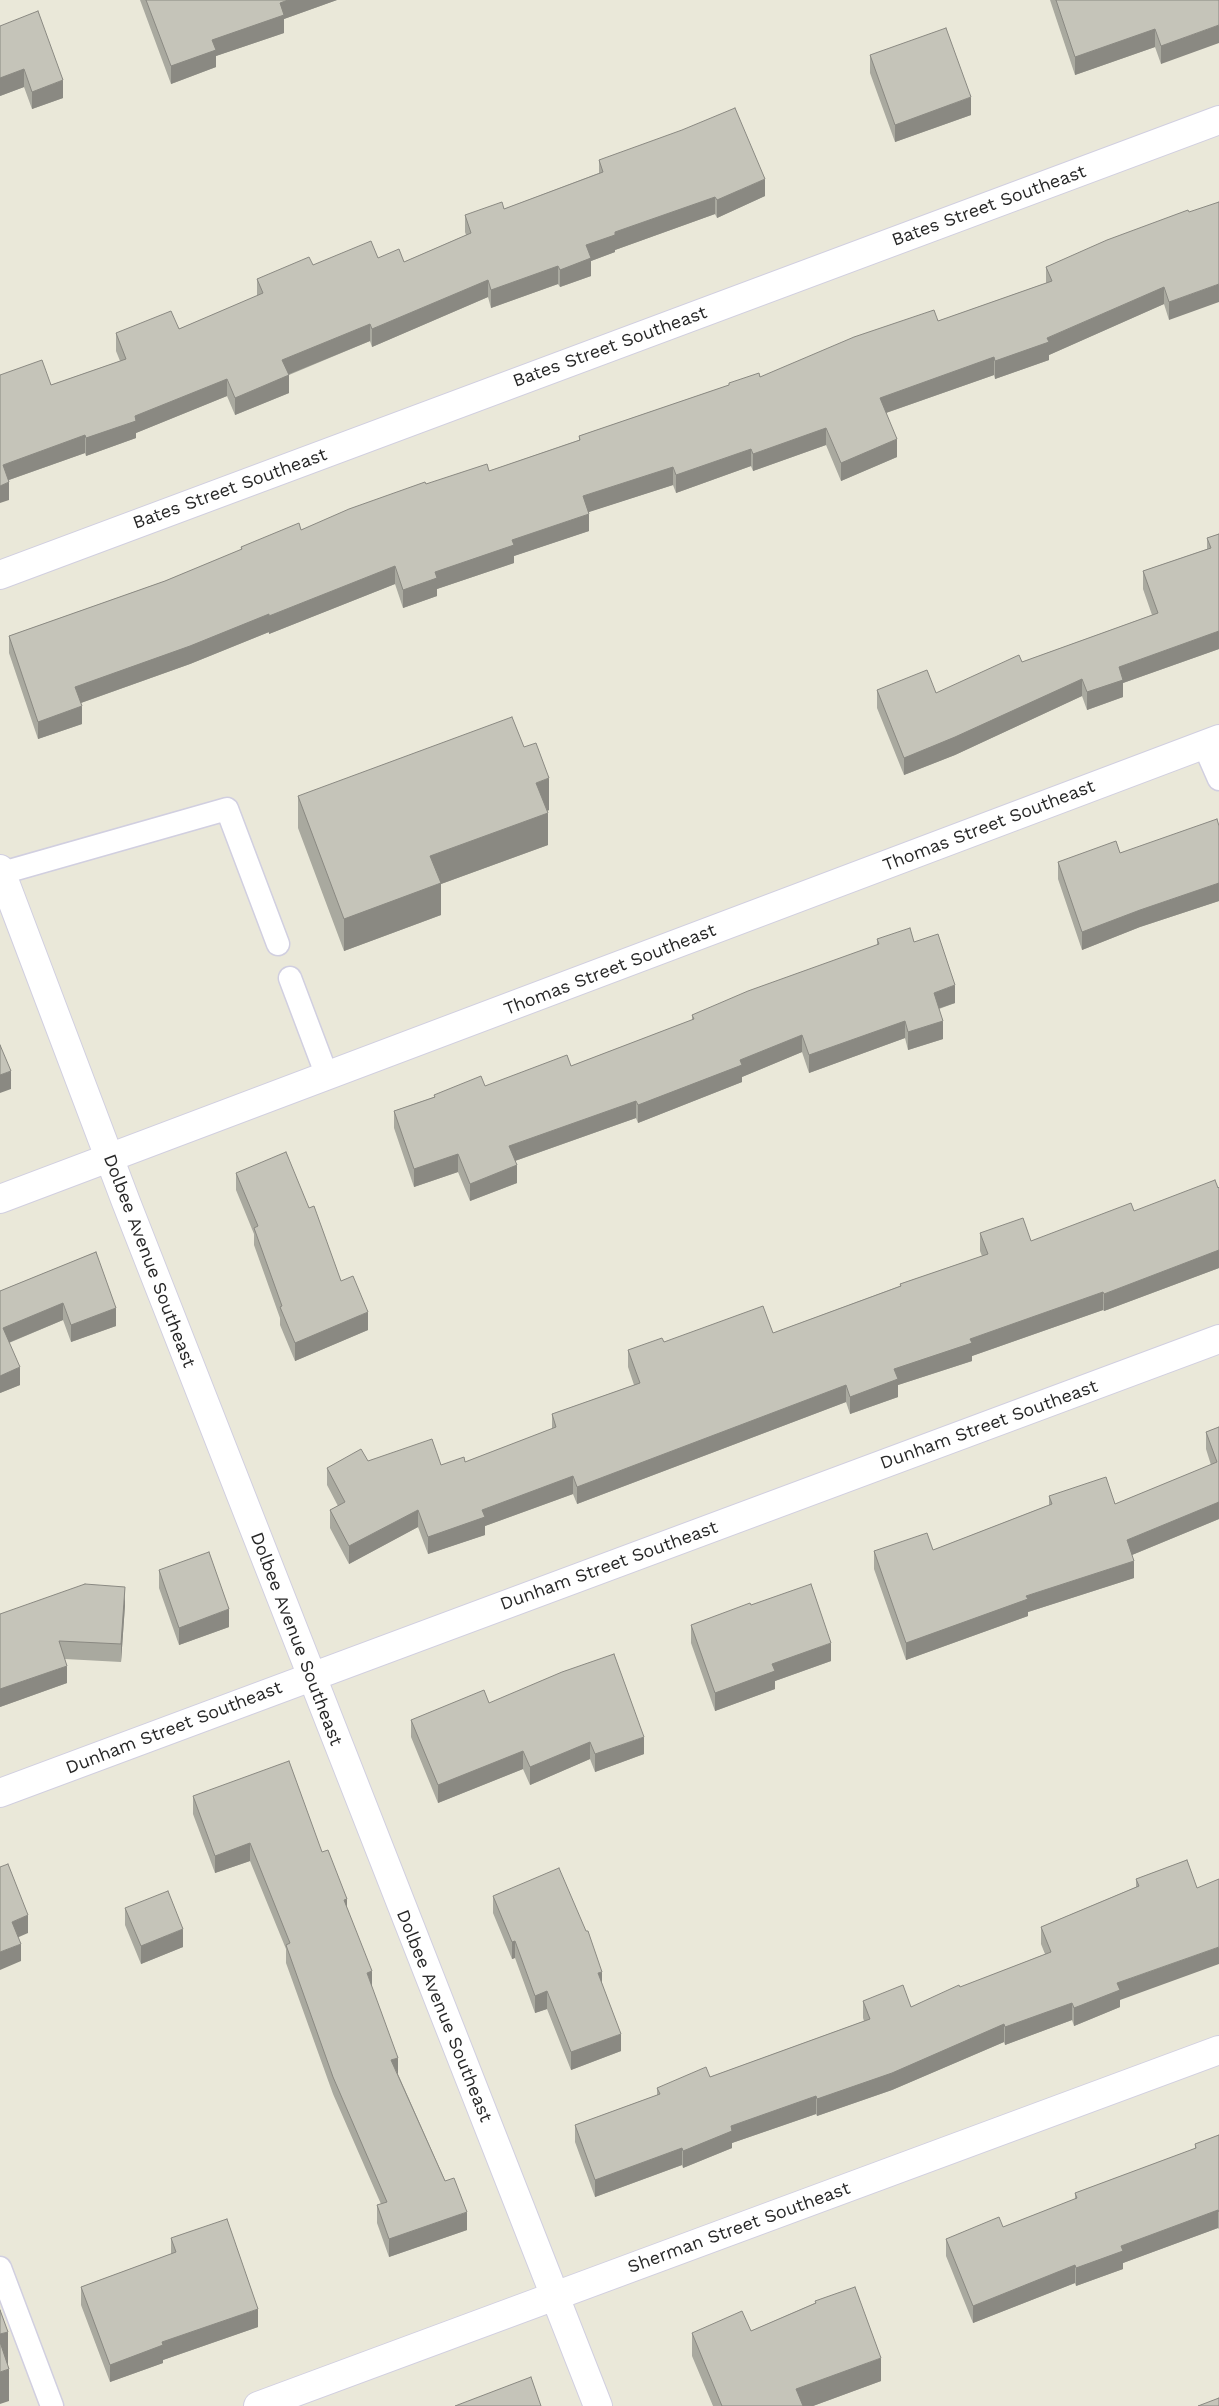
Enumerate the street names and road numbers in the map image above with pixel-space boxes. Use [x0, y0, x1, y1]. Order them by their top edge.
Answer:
street label: Bates Street Southeast [889, 161, 1089, 251]
street label: Bates Street Southeast [510, 302, 710, 392]
street label: Bates Street Southeast [130, 444, 330, 534]
street label: Thomas Street Southeast [880, 776, 1098, 876]
street label: Thomas Street Southeast [501, 920, 719, 1020]
street label: Dolbee Avenue Southeast [98, 1151, 200, 1371]
street label: Dunham Street Southeast [877, 1376, 1101, 1474]
street label: Dunham Street Southeast [497, 1517, 721, 1615]
street label: Dolbee Avenue Southeast [245, 1529, 347, 1749]
street label: Dunham Street Southeast [63, 1677, 285, 1779]
street label: Dolbee Avenue Southeast [391, 1907, 497, 2125]
street label: Sherman Street Southeast [625, 2178, 853, 2278]

